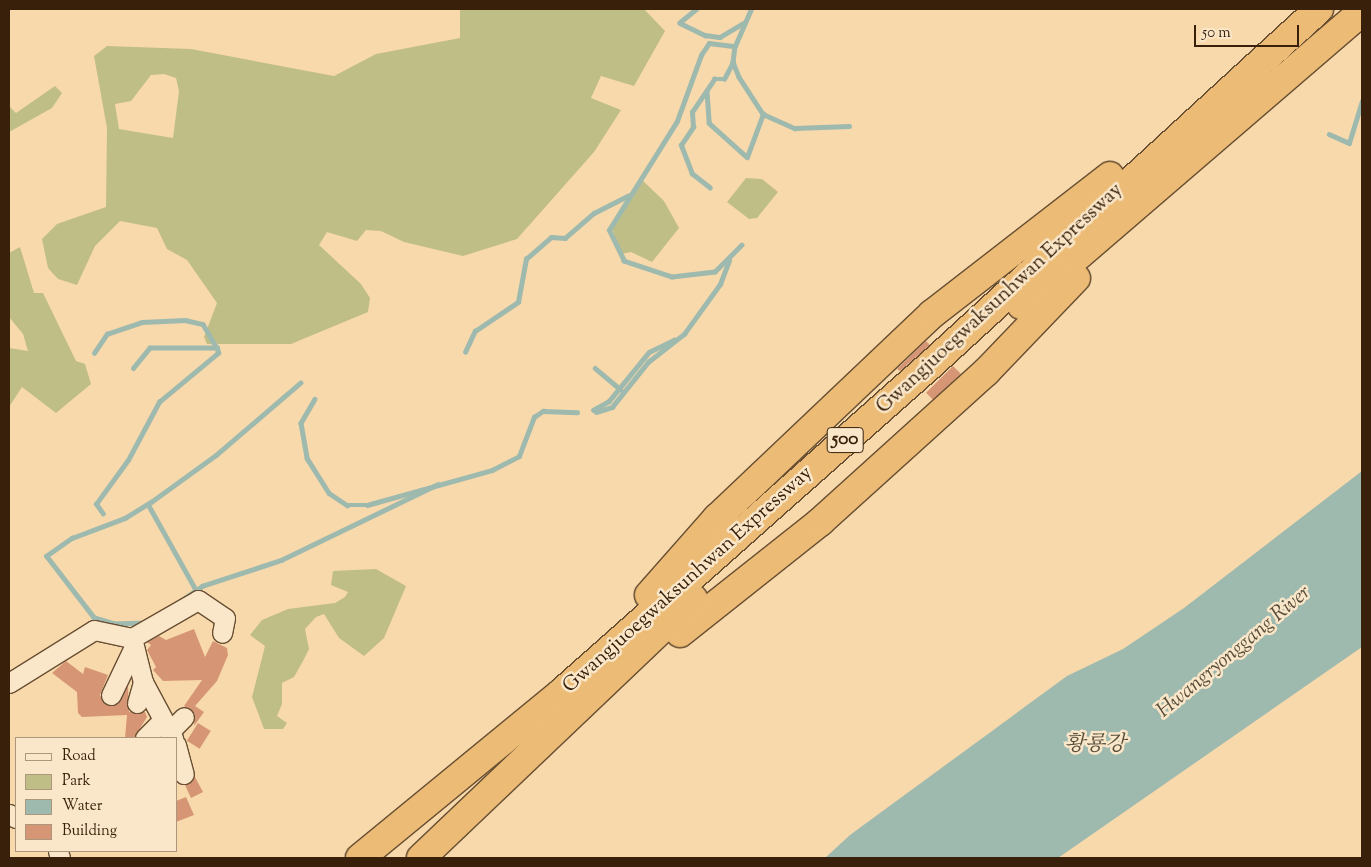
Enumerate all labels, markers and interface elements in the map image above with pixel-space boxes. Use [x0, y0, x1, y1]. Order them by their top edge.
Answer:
scale bar [1196, 15, 1301, 47]
text: 50 m [1202, 23, 1231, 44]
street label: Gwangjuoegwaksunhwan Expressway [872, 179, 1128, 419]
road number: 500 [826, 424, 864, 456]
street label: Gwangjuoegwaksunhwan Expressway [558, 462, 818, 698]
water label: Hwangryonggang River [1152, 580, 1316, 724]
water label: 황룡강 [1065, 732, 1125, 758]
legend [15, 737, 178, 852]
text: Road [62, 746, 96, 767]
text: Park [62, 771, 91, 792]
text: Water [62, 796, 102, 817]
text: Building [62, 821, 117, 842]

